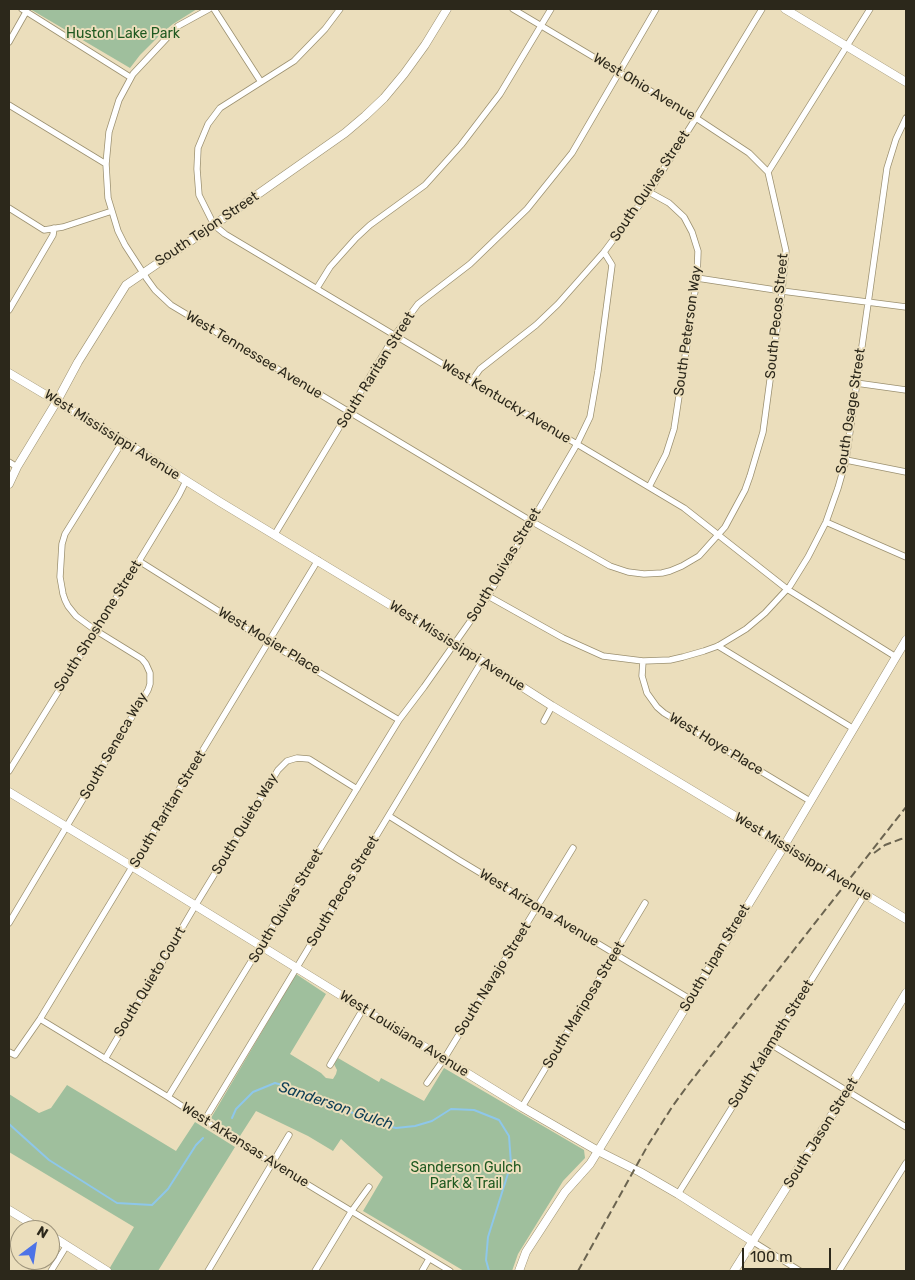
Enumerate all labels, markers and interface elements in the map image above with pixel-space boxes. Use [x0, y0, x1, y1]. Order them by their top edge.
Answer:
park label: Huston Lake Park [66, 26, 180, 42]
street label: West Ohio Avenue [590, 50, 698, 124]
street label: South Quivas Street [607, 127, 693, 245]
street label: South Tejon Street [152, 188, 262, 270]
street label: South Pecos Street [762, 252, 792, 380]
street label: South Peterson Way [671, 265, 705, 397]
street label: West Tennessee Avenue [183, 307, 325, 403]
street label: South Raritan Street [333, 309, 419, 431]
street label: South Osage Street [833, 347, 869, 475]
street label: West Kentucky Avenue [438, 357, 574, 447]
street label: West Mississippi Avenue [41, 386, 183, 484]
street label: South Quivas Street [463, 505, 545, 625]
street label: South Shoshone Street [51, 557, 145, 695]
street label: West Mississippi Avenue [386, 597, 528, 695]
street label: West Mosier Place [215, 604, 323, 678]
street label: South Seneca Way [77, 690, 151, 802]
street label: West Hoye Place [666, 709, 766, 779]
street label: South Raritan Street [126, 747, 210, 871]
street label: South Quieto Way [208, 770, 282, 878]
street label: West Mississippi Avenue [731, 809, 875, 905]
street label: South Pecos Street [303, 833, 383, 949]
street label: South Quivas Street [245, 846, 327, 966]
street label: West Arizona Avenue [476, 866, 602, 950]
street label: South Lipan Street [676, 901, 754, 1015]
street label: South Navajo Street [451, 919, 535, 1039]
street label: South Quieto Court [111, 924, 189, 1040]
street label: South Mariposa Street [539, 938, 629, 1072]
street label: South Kalamath Street [725, 977, 817, 1111]
street label: West Louisiana Avenue [336, 987, 472, 1081]
street label: South Jason Street [780, 1075, 862, 1191]
water label: Sanderson Gulch [277, 1078, 395, 1134]
street label: West Arkansas Avenue [178, 1099, 312, 1191]
park label: Sanderson Gulch Park & Trail [410, 1160, 522, 1192]
north arrow [10, 1220, 60, 1270]
text: N [34, 1223, 51, 1242]
scale bar [745, 1238, 834, 1270]
text: 100 m [750, 1248, 792, 1266]

